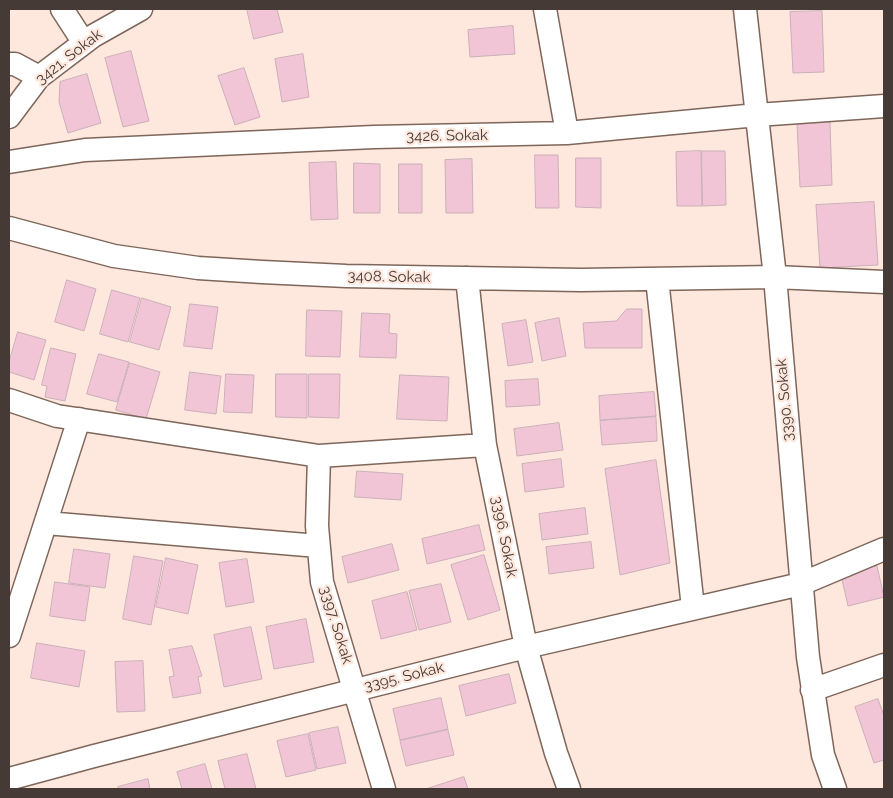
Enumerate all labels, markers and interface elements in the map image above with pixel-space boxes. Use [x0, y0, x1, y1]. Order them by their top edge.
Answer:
street label: 3421. Sokak [32, 26, 106, 88]
street label: 3426. Sokak [406, 126, 488, 146]
street label: 3408. Sokak [347, 267, 431, 287]
street label: 3390. Sokak [772, 358, 798, 442]
street label: 3396. Sokak [487, 495, 521, 579]
street label: 3397. Sokak [316, 584, 356, 666]
street label: 3395. Sokak [362, 658, 446, 696]

